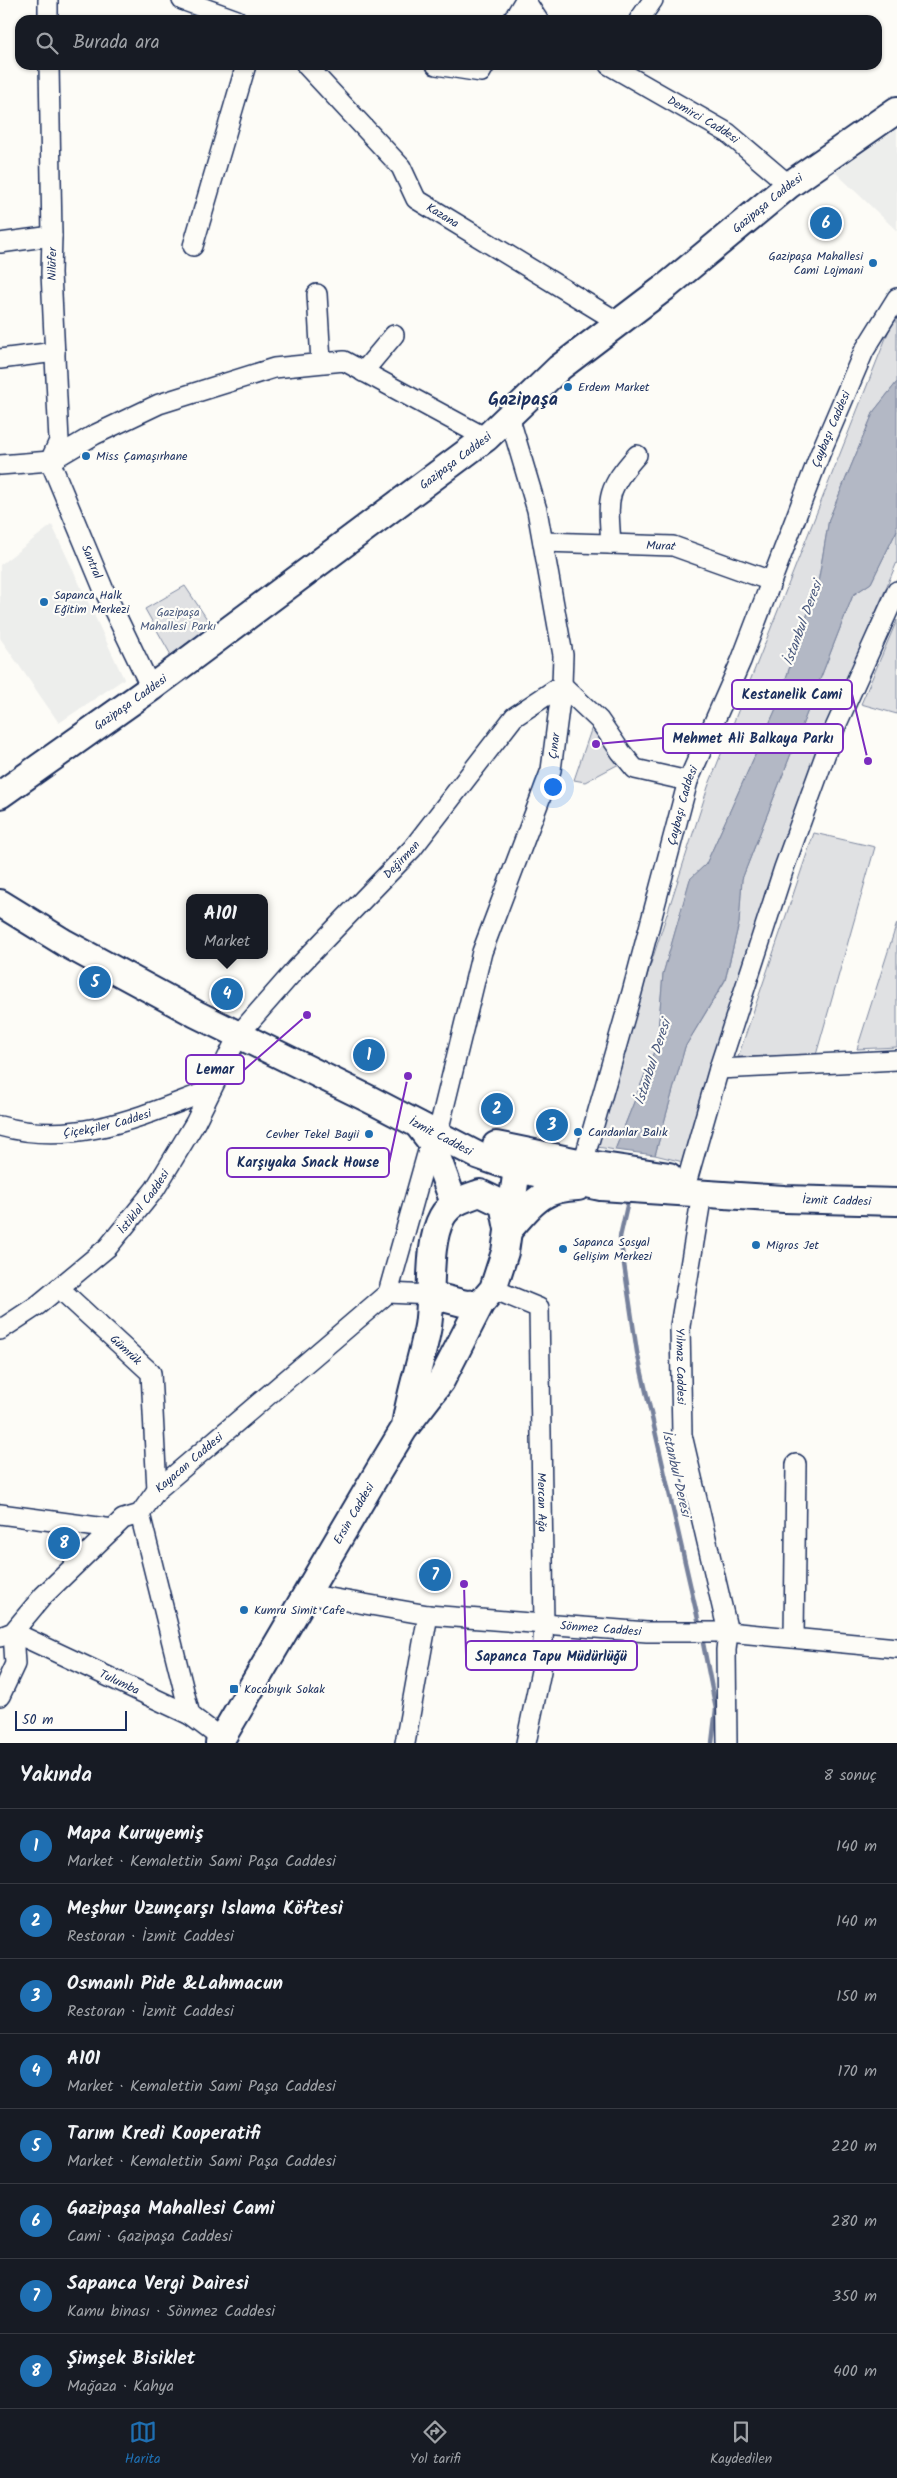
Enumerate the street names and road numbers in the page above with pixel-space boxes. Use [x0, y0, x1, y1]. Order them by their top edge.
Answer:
street label: Demirci Caddesi [664, 91, 744, 149]
street label: Gazipaşa Caddesi [728, 168, 808, 238]
street label: Kazana [422, 198, 463, 233]
street label: Nilüfer [43, 246, 62, 281]
street label: Çaybaşı Caddesi [807, 387, 856, 470]
street label: Gazipaşa Caddesi [416, 427, 497, 495]
street label: Murat [646, 536, 679, 556]
street label: Santral [76, 542, 107, 582]
street label: Gazipaşa Caddesi [90, 669, 172, 736]
street label: Çınar [543, 731, 566, 760]
street label: Çaybaşı Caddesi [662, 762, 704, 847]
street label: Değirmen [379, 837, 425, 884]
street label: Çiçekçiler Caddesi [63, 1104, 155, 1143]
street label: İzmit Caddesi [406, 1112, 477, 1162]
street label: İstiklal Caddesi [113, 1165, 175, 1238]
street label: İzmit Caddesi [802, 1190, 873, 1211]
street label: Yılmaz Caddesi [670, 1328, 690, 1406]
street label: Gümrük [105, 1330, 146, 1370]
street label: Kayacan Caddesi [151, 1428, 228, 1498]
street label: Mercan Ağa [532, 1472, 552, 1533]
street label: Ersin Caddesi [329, 1479, 380, 1548]
street label: Sönmez Caddesi [559, 1616, 643, 1642]
street label: Tulumba [96, 1665, 143, 1700]

